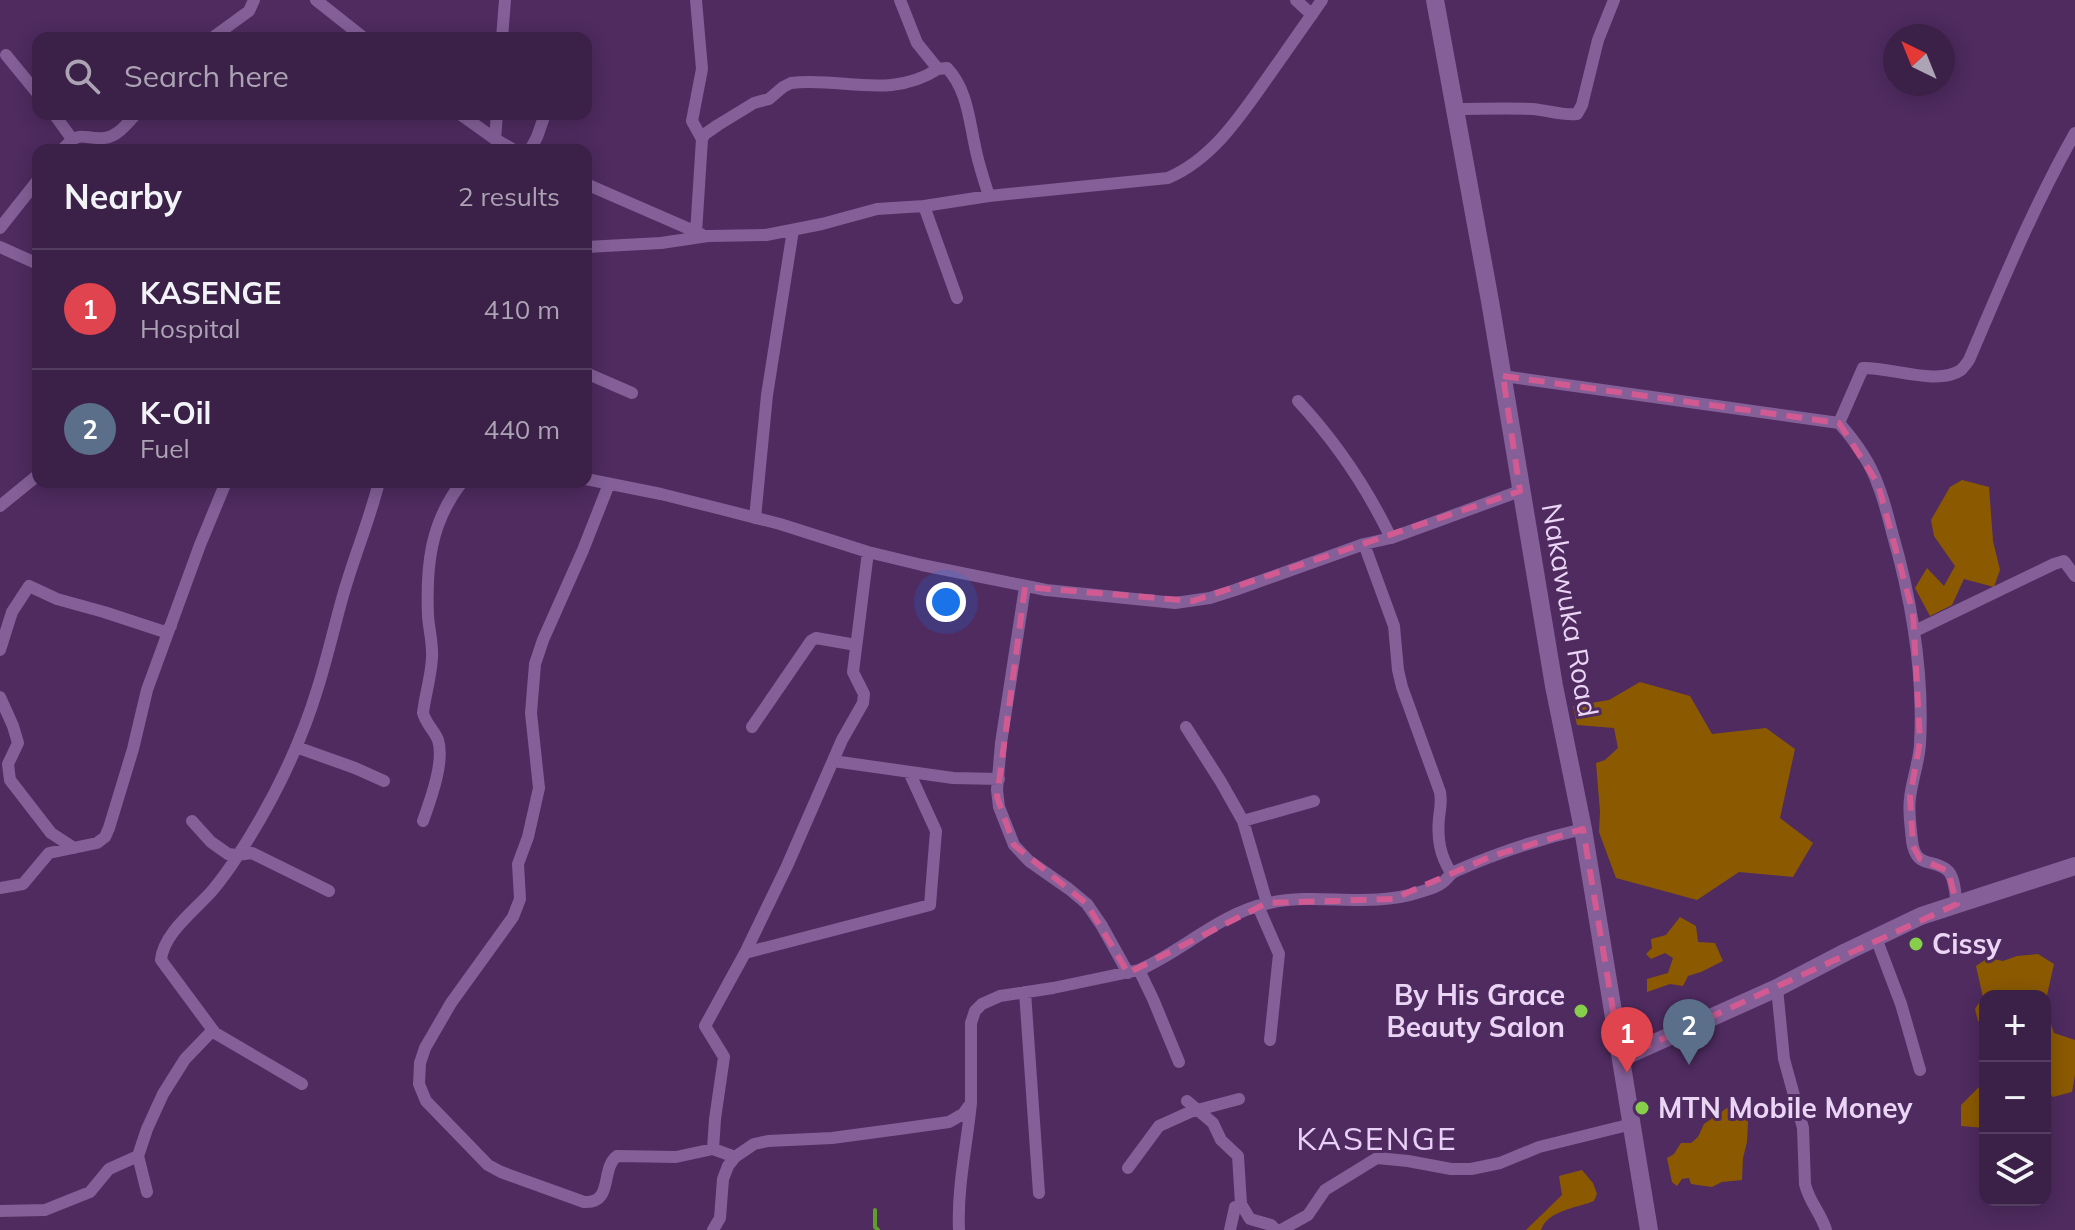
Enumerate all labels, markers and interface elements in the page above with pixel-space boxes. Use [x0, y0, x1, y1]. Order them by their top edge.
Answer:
north arrow [1883, 24, 1955, 96]
search box [32, 32, 592, 120]
icon: search [60, 54, 104, 98]
text: Search here [124, 57, 289, 95]
text: Nearby [64, 175, 182, 218]
text: 2 results [458, 180, 560, 213]
text: KASENGE [140, 274, 281, 312]
text: 1 [82, 293, 98, 326]
text: 410 m [484, 293, 560, 326]
text: Hospital [140, 312, 240, 345]
text: K-Oil [140, 394, 211, 432]
text: 2 [82, 413, 98, 446]
text: 440 m [484, 413, 560, 446]
text: Fuel [140, 432, 190, 465]
street label: Nakawuka Road [1534, 500, 1606, 719]
your location [926, 582, 966, 622]
place label: Cissy [1932, 926, 2002, 961]
marker: Cissy [1907, 935, 1925, 953]
place label: By His Grace Beauty Salon [1386, 977, 1565, 1044]
map controls [1979, 990, 2051, 1206]
button: + [1979, 990, 2051, 1062]
pin: 2 [1663, 999, 1715, 1065]
marker: By His Grace Beauty Salon [1572, 1002, 1590, 1020]
pin: 1 [1601, 1007, 1653, 1073]
button: − [1979, 1062, 2051, 1134]
place label: MTN Mobile Money [1658, 1090, 1913, 1125]
marker: MTN Mobile Money [1633, 1099, 1651, 1117]
district label: KASENGE [1296, 1118, 1458, 1158]
button: layers [1979, 1134, 2051, 1206]

